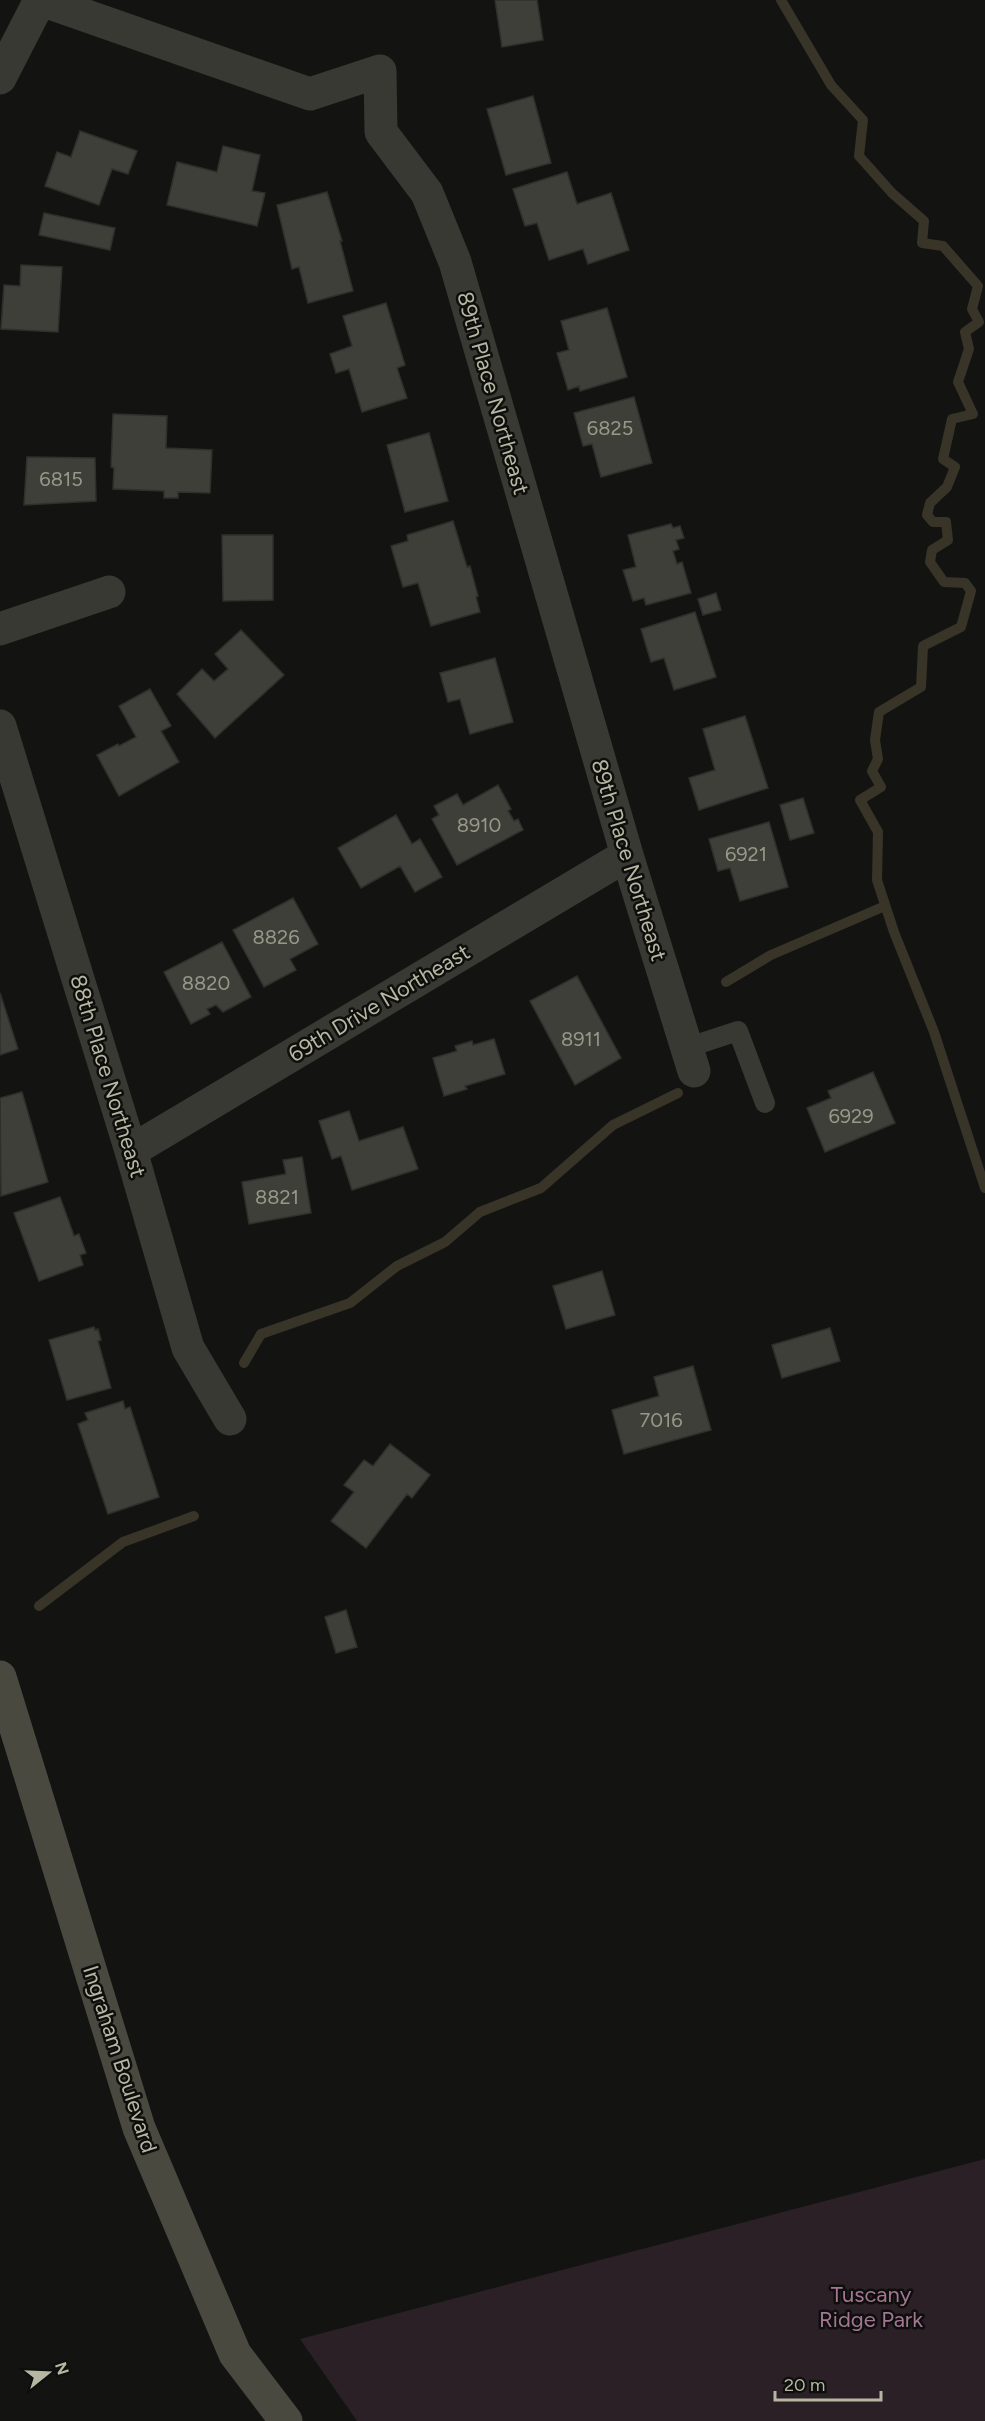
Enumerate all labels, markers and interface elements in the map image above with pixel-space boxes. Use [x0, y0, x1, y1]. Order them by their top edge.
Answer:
street label: 89th Place Northeast [451, 288, 535, 498]
house number: 6825 [587, 416, 633, 440]
house number: 6815 [39, 467, 83, 491]
street label: 89th Place Northeast [585, 756, 673, 964]
house number: 8910 [457, 813, 501, 837]
house number: 6921 [725, 842, 767, 866]
house number: 8826 [252, 925, 300, 949]
street label: 69th Drive Northeast [283, 938, 475, 1068]
street label: 88th Place Northeast [64, 971, 152, 1181]
house number: 8820 [182, 971, 230, 995]
house number: 8911 [561, 1027, 601, 1051]
house number: 6929 [828, 1104, 874, 1128]
house number: 8821 [255, 1185, 299, 1209]
house number: 7016 [639, 1408, 683, 1432]
street label: Ingraham Boulevard [77, 1962, 163, 2156]
park label: Tuscany Ridge Park [819, 2281, 923, 2333]
north arrow [18, 2343, 78, 2403]
text: N [51, 2360, 73, 2377]
scale bar [775, 2364, 882, 2402]
text: 20 m [784, 2374, 825, 2396]

